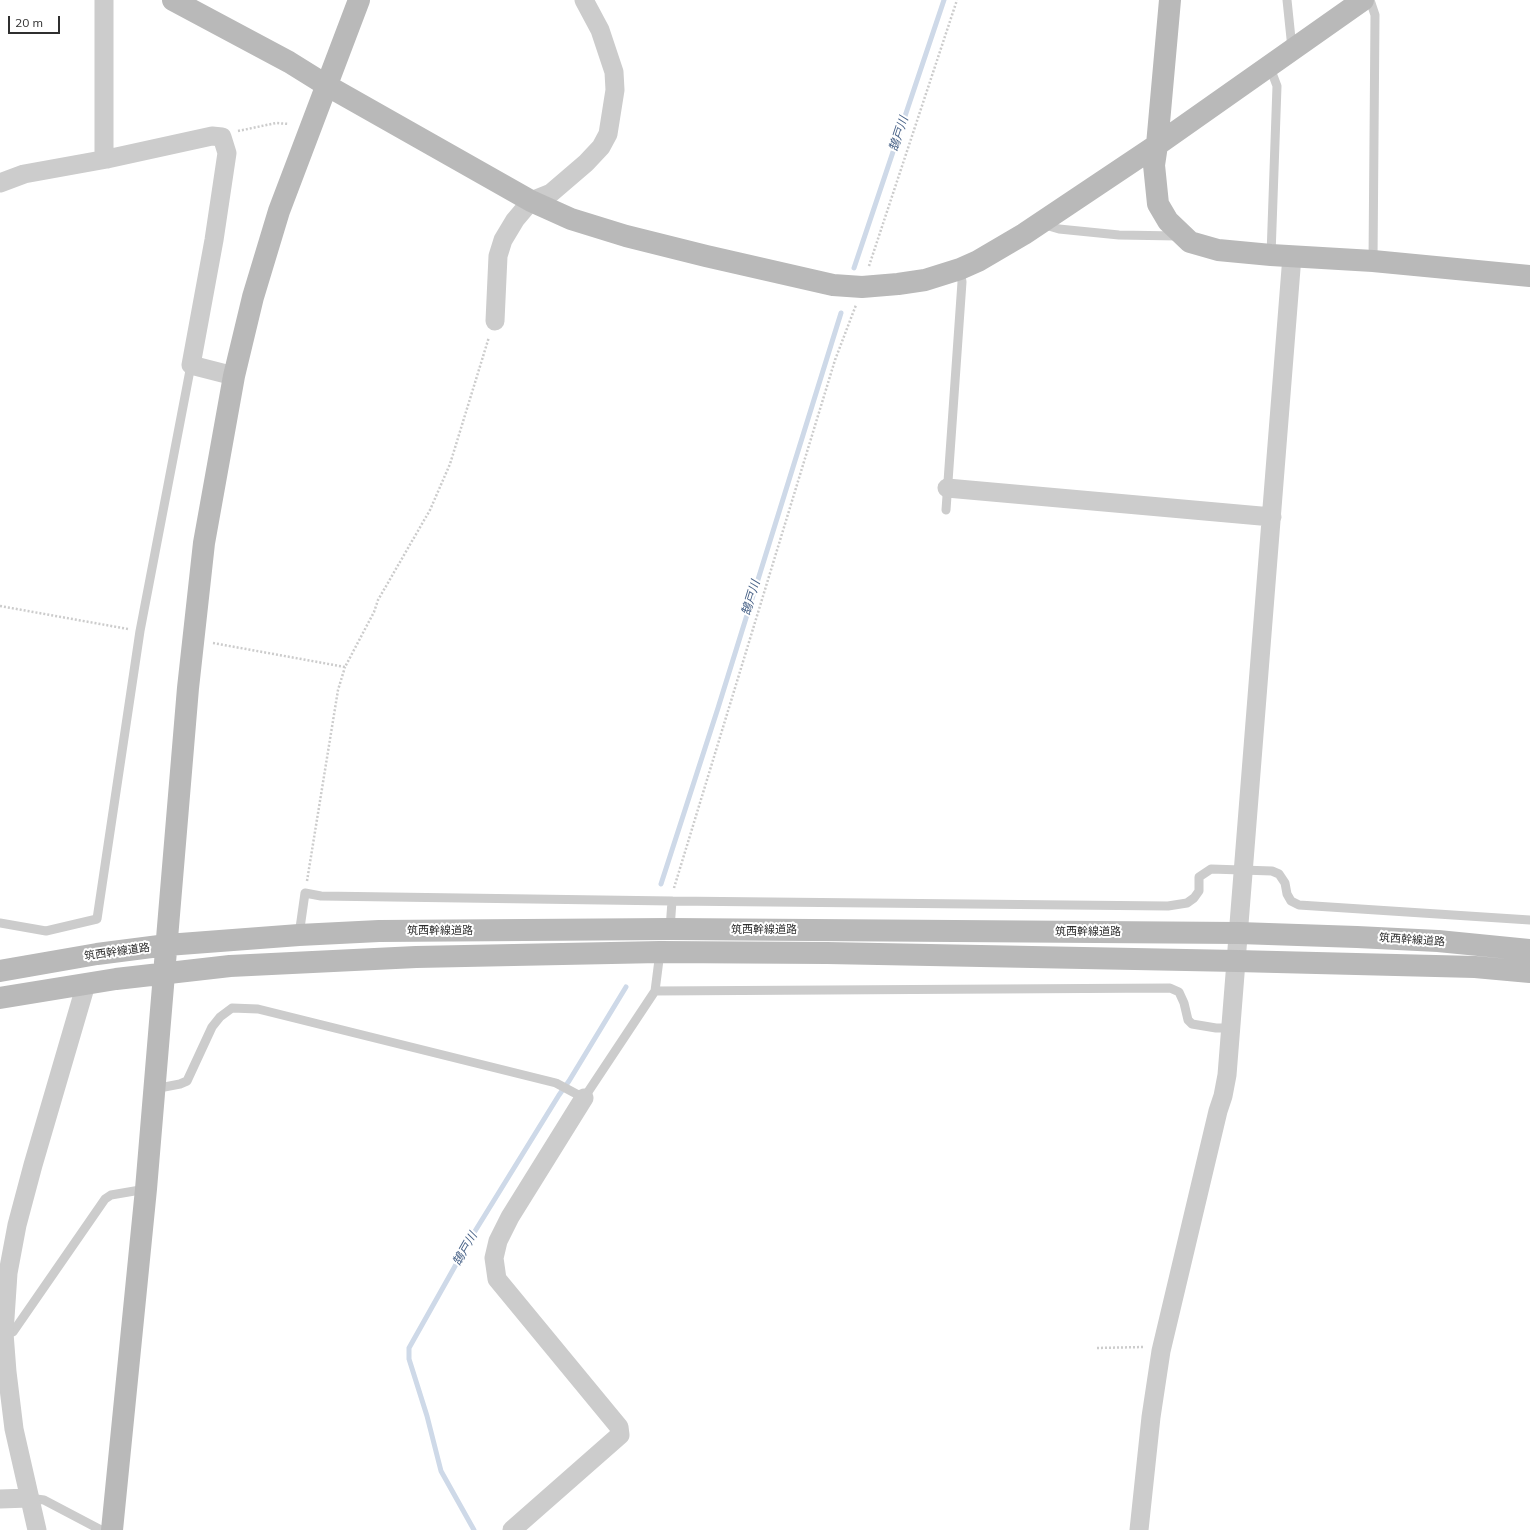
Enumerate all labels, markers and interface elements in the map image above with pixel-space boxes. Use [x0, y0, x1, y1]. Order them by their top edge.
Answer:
scale bar [10, 8, 62, 34]
text: 20 m [15, 15, 43, 30]
water label: 鵠戸川 [887, 115, 911, 153]
water label: 鵠戸川 [739, 579, 763, 617]
street label: 筑西幹線道路 [731, 923, 797, 937]
street label: 筑西幹線道路 [407, 924, 473, 938]
street label: 筑西幹線道路 [1055, 925, 1121, 939]
street label: 筑西幹線道路 [1379, 931, 1445, 949]
street label: 筑西幹線道路 [83, 941, 151, 963]
water label: 鵠戸川 [450, 1230, 480, 1268]

